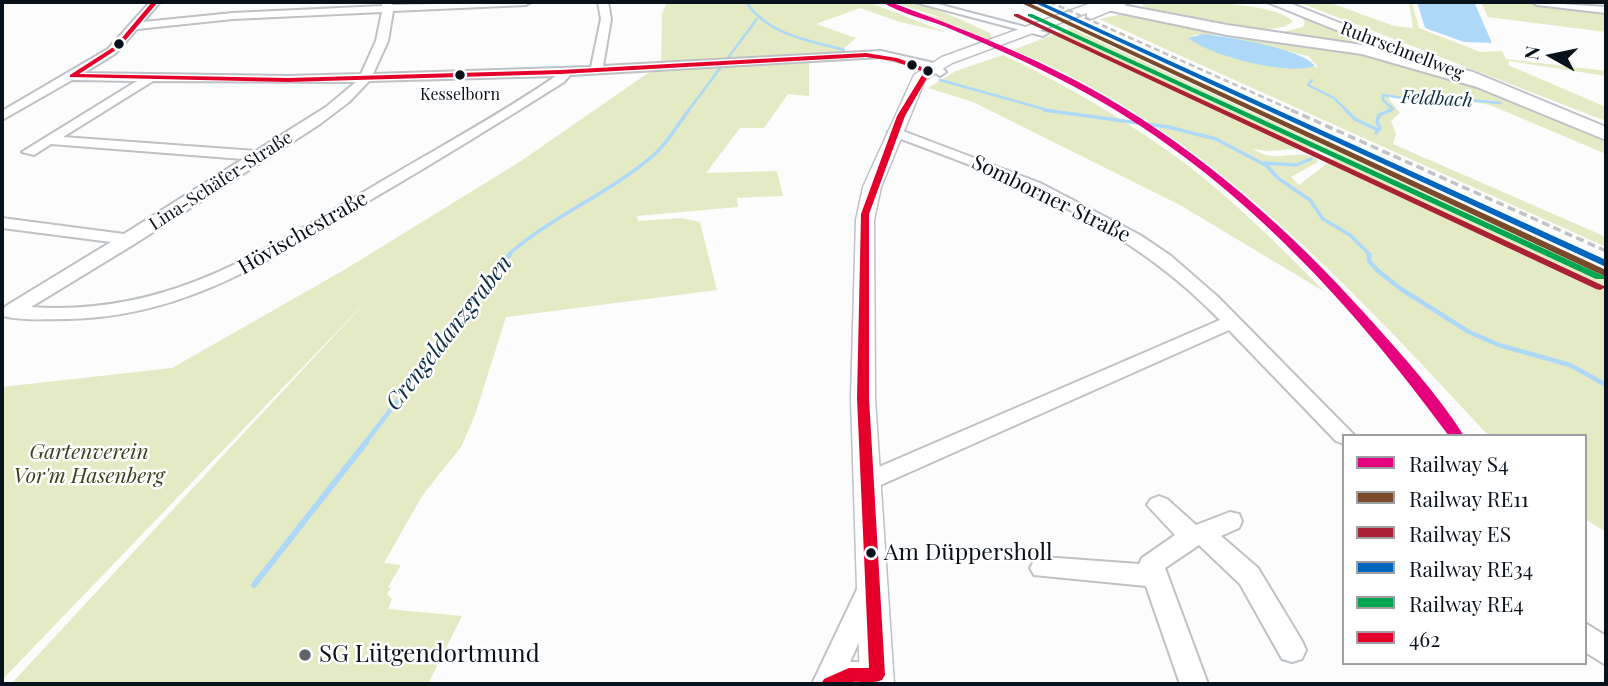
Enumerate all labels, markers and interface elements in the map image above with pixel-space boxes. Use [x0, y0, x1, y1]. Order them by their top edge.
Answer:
street label: Ruhrschnellweg [1337, 18, 1467, 84]
north arrow [1517, 21, 1587, 91]
unlabelled marker [112, 37, 126, 51]
text: N [1517, 44, 1545, 62]
unlabelled marker [905, 58, 919, 72]
unlabelled marker [921, 64, 935, 78]
marker: Kesselborn [453, 68, 467, 82]
place label: Kesselborn [420, 85, 500, 105]
water label: Feldbach [1401, 86, 1473, 112]
street label: Lina-Schäfer-Straße [145, 127, 297, 235]
street label: Somborner Straße [968, 150, 1134, 248]
street label: Hövischestraße [234, 186, 372, 280]
water label: Crengeldanzgraben [380, 250, 518, 416]
legend [1342, 434, 1587, 665]
park label: Gartenverein Vor'm Hasenberg [13, 439, 165, 489]
text: Railway S4 [1409, 449, 1509, 477]
text: Railway RE11 [1409, 484, 1529, 512]
text: Railway ES [1409, 519, 1511, 547]
place label: Am Düppersholl [884, 539, 1053, 567]
marker: Am Düppersholl [864, 546, 878, 560]
text: Railway RE34 [1409, 554, 1533, 582]
text: Railway RE4 [1409, 589, 1524, 617]
text: 462 [1409, 624, 1440, 652]
place label: SG Lütgendortmund [319, 641, 540, 669]
marker: SG Lütgendortmund [297, 647, 313, 663]

